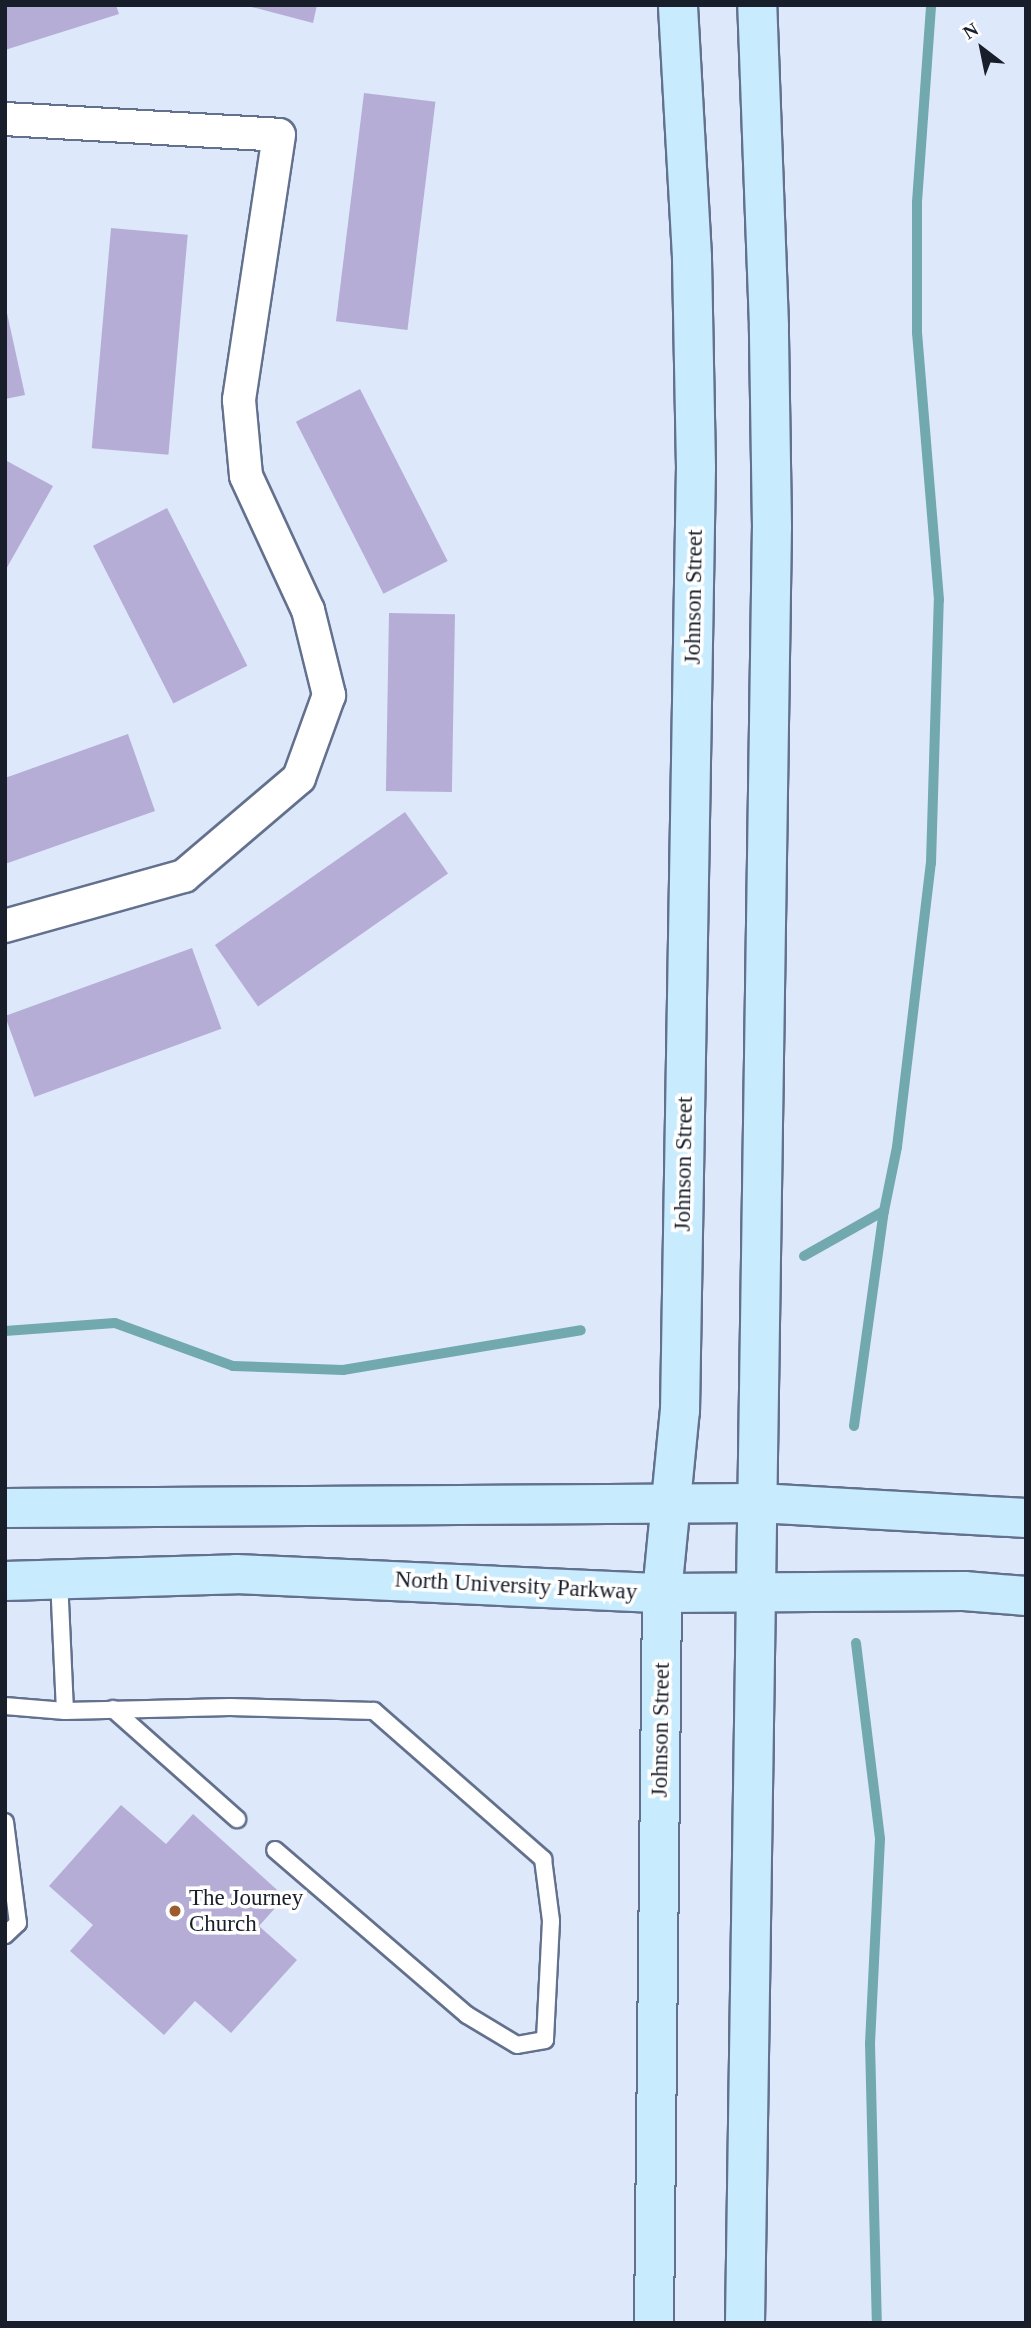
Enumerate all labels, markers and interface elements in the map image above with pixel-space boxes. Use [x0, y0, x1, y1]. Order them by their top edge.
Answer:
north arrow [947, 14, 1017, 84]
text: N [959, 18, 982, 43]
street label: Johnson Street [679, 529, 709, 665]
street label: Johnson Street [669, 1096, 699, 1232]
street label: North University Parkway [394, 1566, 638, 1606]
street label: Johnson Street [646, 1662, 676, 1798]
place label: The Journey Church [189, 1884, 303, 1938]
marker: The Journey Church [167, 1903, 183, 1919]

